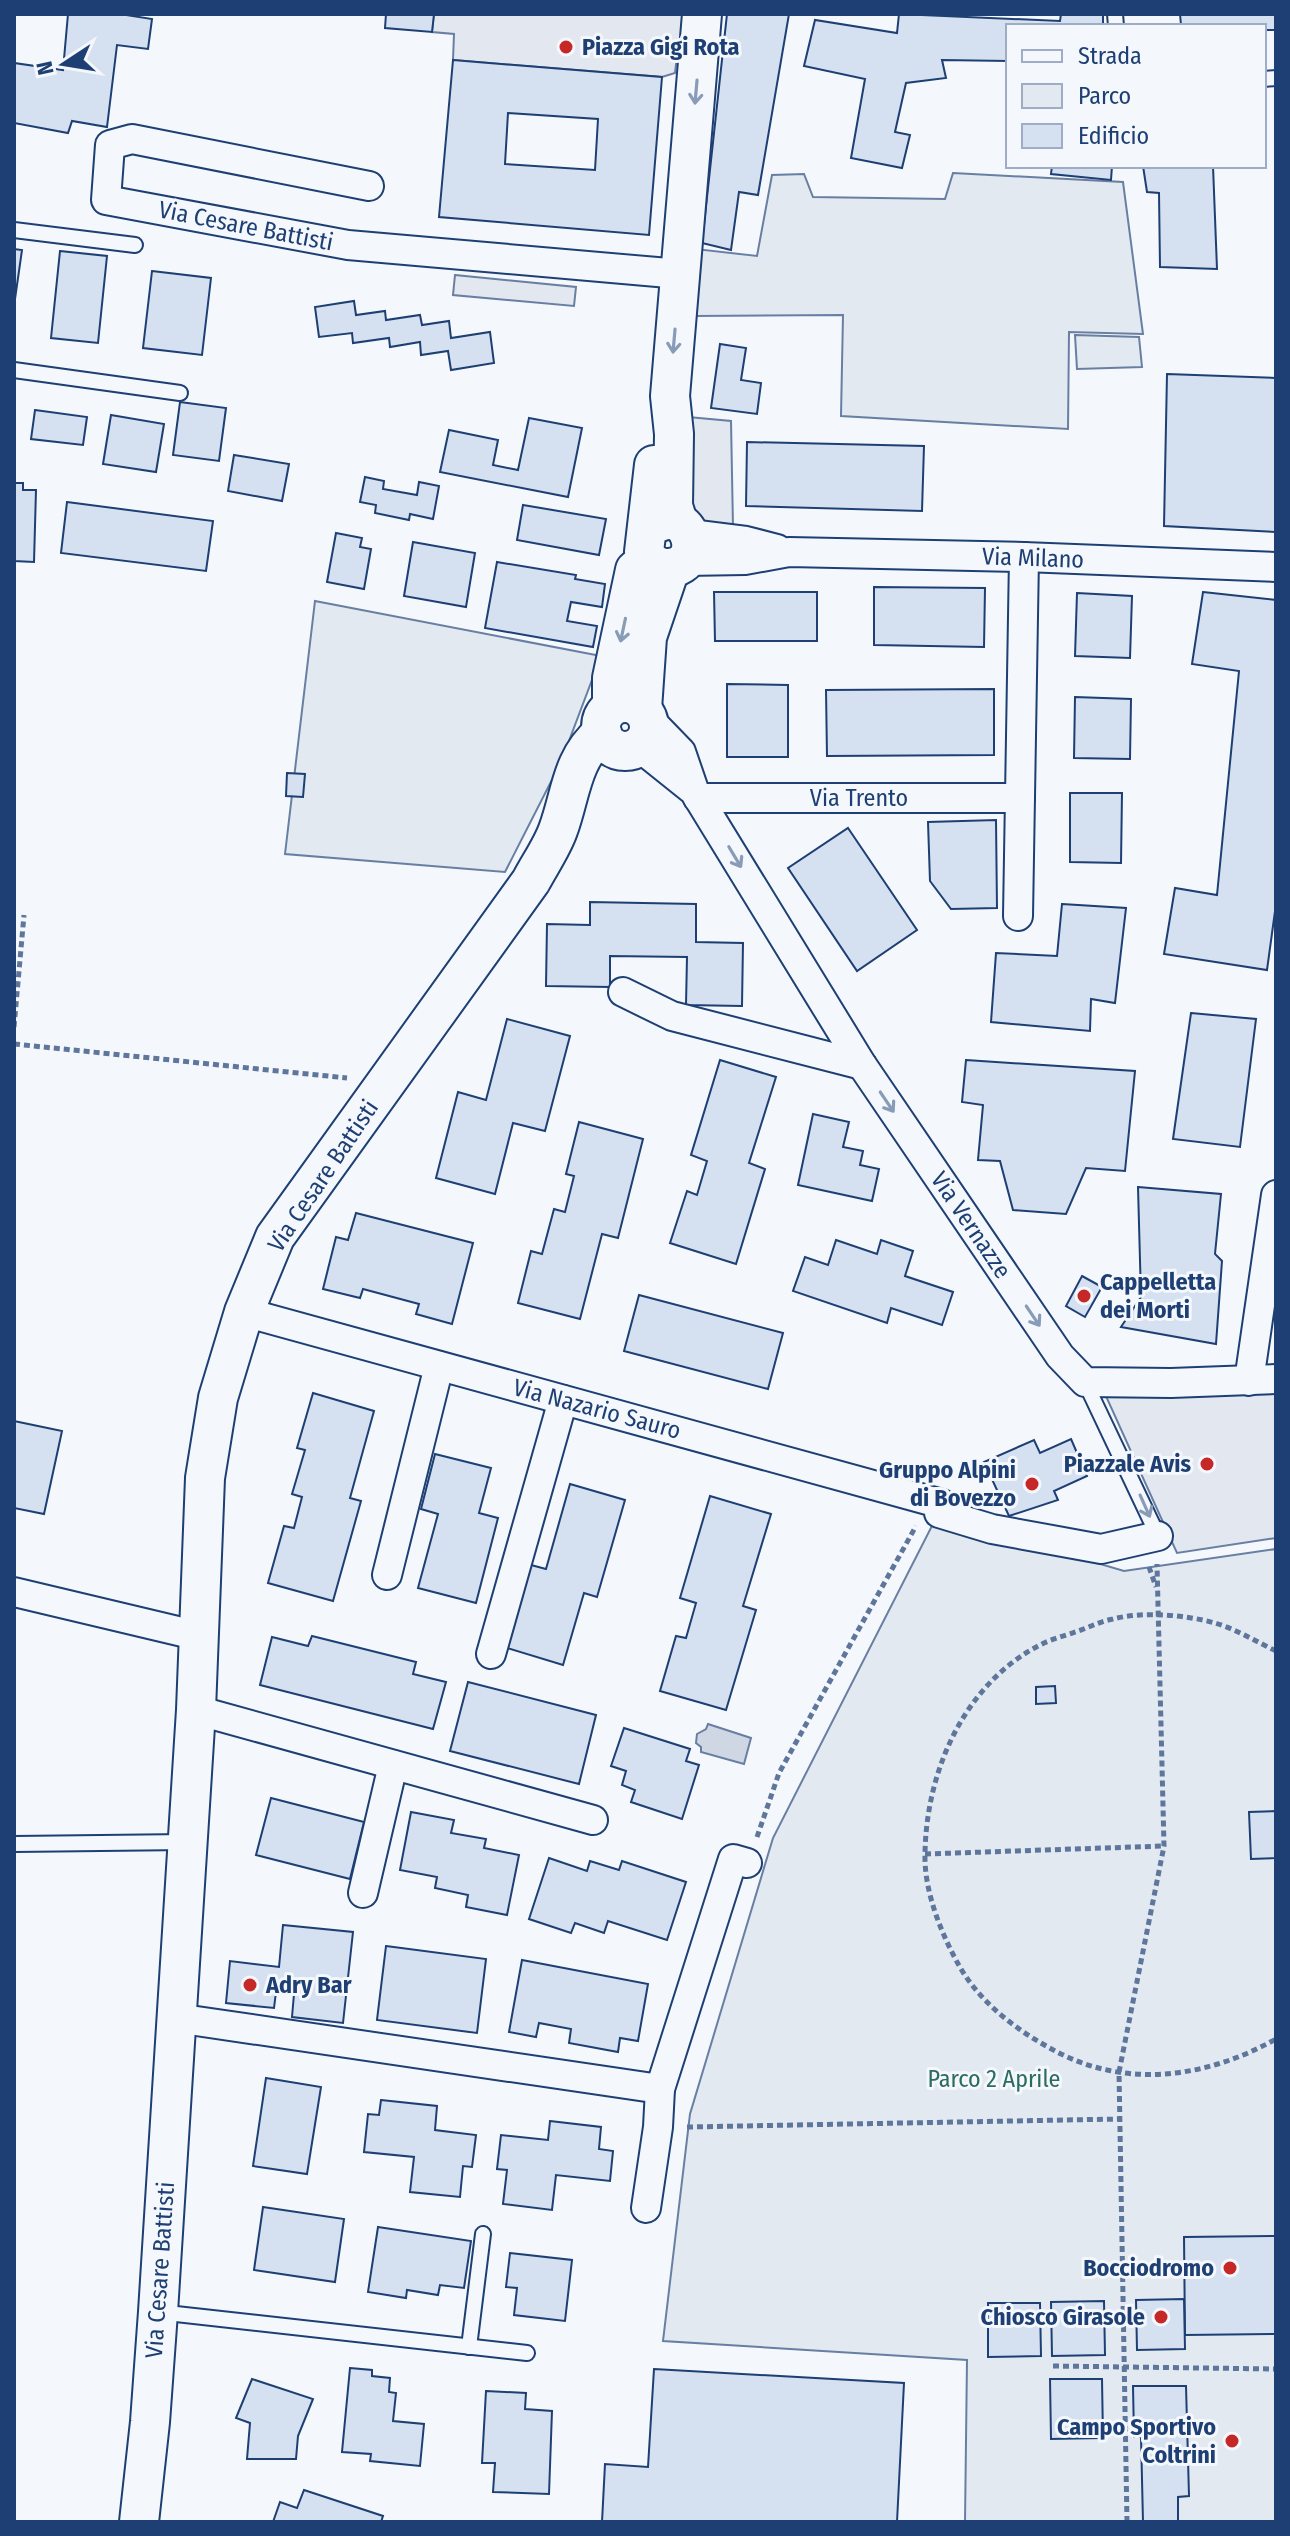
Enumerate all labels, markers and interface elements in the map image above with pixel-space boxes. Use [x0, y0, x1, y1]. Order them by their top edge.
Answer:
north arrow [24, 24, 104, 104]
legend [1006, 24, 1266, 168]
place label: Piazza Gigi Rota [582, 33, 740, 61]
marker: Piazza Gigi Rota [557, 38, 575, 56]
text: Strada [1078, 42, 1142, 70]
text: N [30, 59, 60, 77]
one-way arrow [688, 78, 703, 105]
text: Parco [1078, 82, 1131, 110]
text: Edificio [1078, 122, 1149, 150]
street label: Via Cesare Battisti [156, 195, 336, 257]
one-way arrow [667, 327, 682, 354]
street label: Via Milano [982, 542, 1084, 574]
one-way arrow [615, 617, 630, 642]
street label: Via Trento [810, 784, 908, 812]
one-way arrow [727, 845, 743, 868]
one-way arrow [879, 1090, 895, 1112]
street label: Via Cesare Battisti [262, 1095, 384, 1257]
street label: Via Vernazze [925, 1166, 1017, 1284]
place label: Cappelletta dei Morti [1100, 1268, 1216, 1324]
marker: Cappelletta dei Morti [1075, 1287, 1093, 1305]
one-way arrow [1025, 1305, 1042, 1327]
street label: Via Nazario Sauro [510, 1373, 684, 1445]
place label: Piazzale Avis [1064, 1450, 1191, 1478]
marker: Piazzale Avis [1198, 1455, 1216, 1473]
place label: Gruppo Alpini di Bovezzo [879, 1456, 1016, 1512]
marker: Gruppo Alpini di Bovezzo [1023, 1475, 1041, 1493]
one-way arrow [1138, 1493, 1153, 1518]
place label: Adry Bar [265, 1971, 352, 1999]
marker: Adry Bar [241, 1976, 259, 1994]
park label: Parco 2 Aprile [928, 2065, 1060, 2093]
street label: Via Cesare Battisti [140, 2181, 180, 2359]
place label: Bocciodromo [1083, 2254, 1214, 2282]
marker: Bocciodromo [1221, 2259, 1239, 2277]
place label: Chiosco Girasole [981, 2303, 1145, 2331]
marker: Chiosco Girasole [1152, 2308, 1170, 2326]
place label: Campo Sportivo Coltrini [1057, 2413, 1216, 2469]
marker: Campo Sportivo Coltrini [1223, 2432, 1241, 2450]

